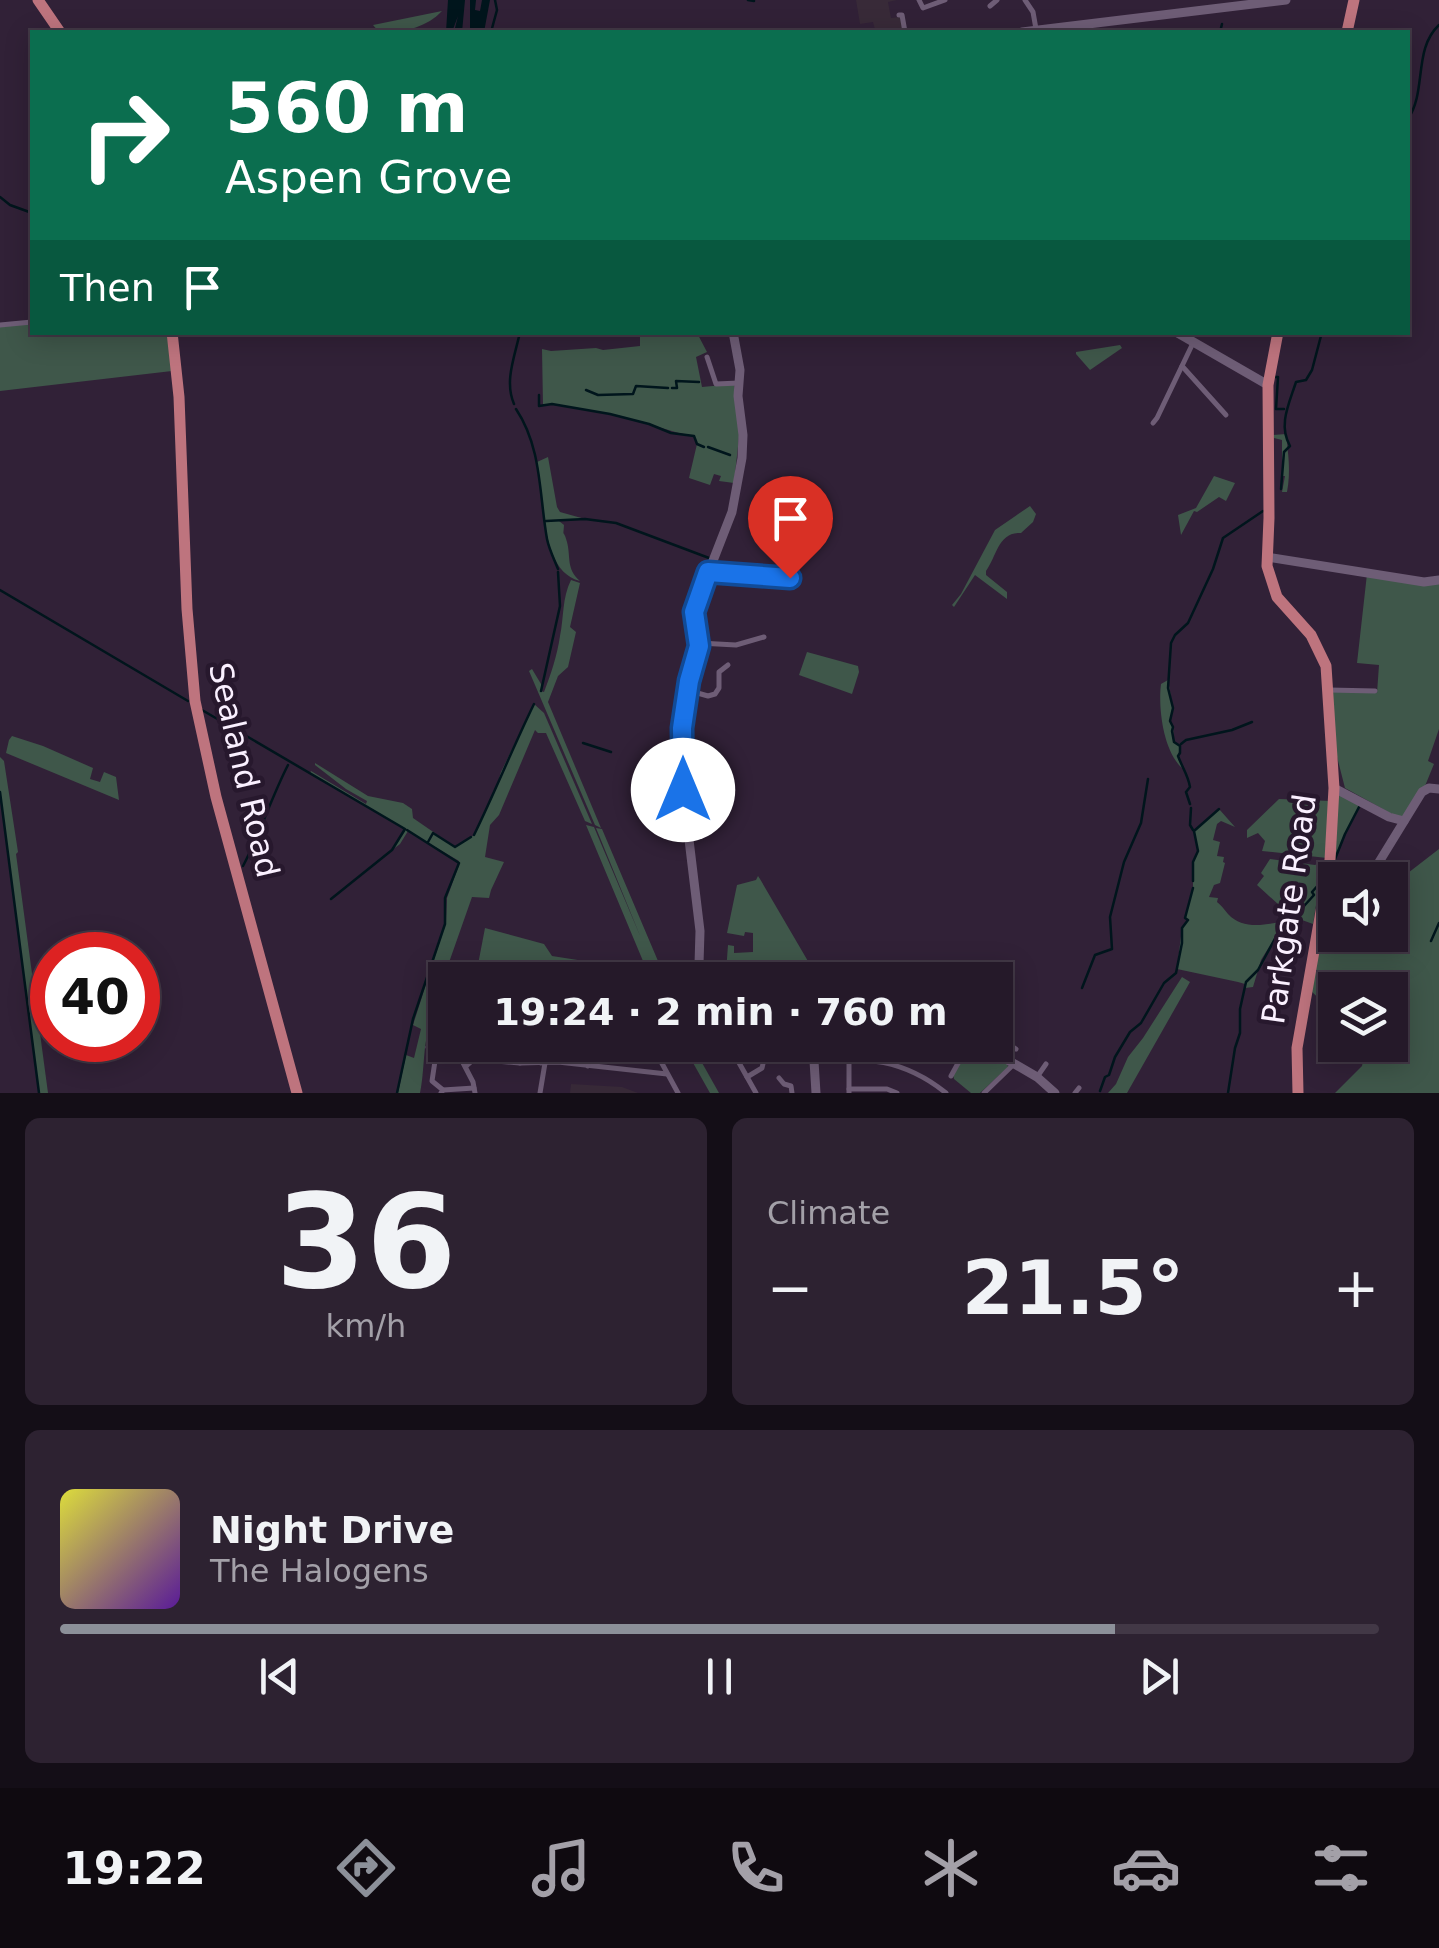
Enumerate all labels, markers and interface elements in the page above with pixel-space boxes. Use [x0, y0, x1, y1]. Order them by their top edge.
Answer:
text: 560 m [225, 67, 468, 149]
icon: right [60, 70, 190, 200]
text: Aspen Grove [225, 151, 513, 204]
icon: arrive [175, 260, 230, 315]
text: Then [60, 266, 155, 310]
pin [748, 476, 833, 579]
icon: arrive [763, 491, 818, 546]
street label: Sealand Road [201, 659, 287, 881]
position arrow [631, 738, 735, 842]
street label: Parkgate Road [1254, 792, 1324, 1026]
map controls [1318, 862, 1408, 1062]
button: sound [1318, 862, 1408, 952]
speed limit sign: 40 [30, 932, 160, 1062]
button: layers [1318, 972, 1408, 1062]
text: 19:24 · 2 min · 760 m [493, 990, 948, 1034]
text: 36 [276, 1166, 456, 1318]
text: Climate [767, 1194, 890, 1232]
text: 21.5° [962, 1244, 1184, 1332]
text: − [767, 1256, 813, 1320]
text: + [1333, 1256, 1379, 1320]
text: km/h [326, 1307, 406, 1345]
text: Night Drive [210, 1508, 454, 1552]
text: The Halogens [210, 1552, 429, 1590]
icon: previous [252, 1649, 307, 1704]
icon: pause [692, 1649, 747, 1704]
icon: next [1132, 1649, 1187, 1704]
icon: directions [331, 1833, 401, 1903]
icon: music [526, 1833, 596, 1903]
icon: phone [721, 1833, 791, 1903]
icon: climate [916, 1833, 986, 1903]
icon: car [1111, 1833, 1181, 1903]
icon: filters [1306, 1833, 1376, 1903]
text: 19:22 [63, 1842, 206, 1895]

